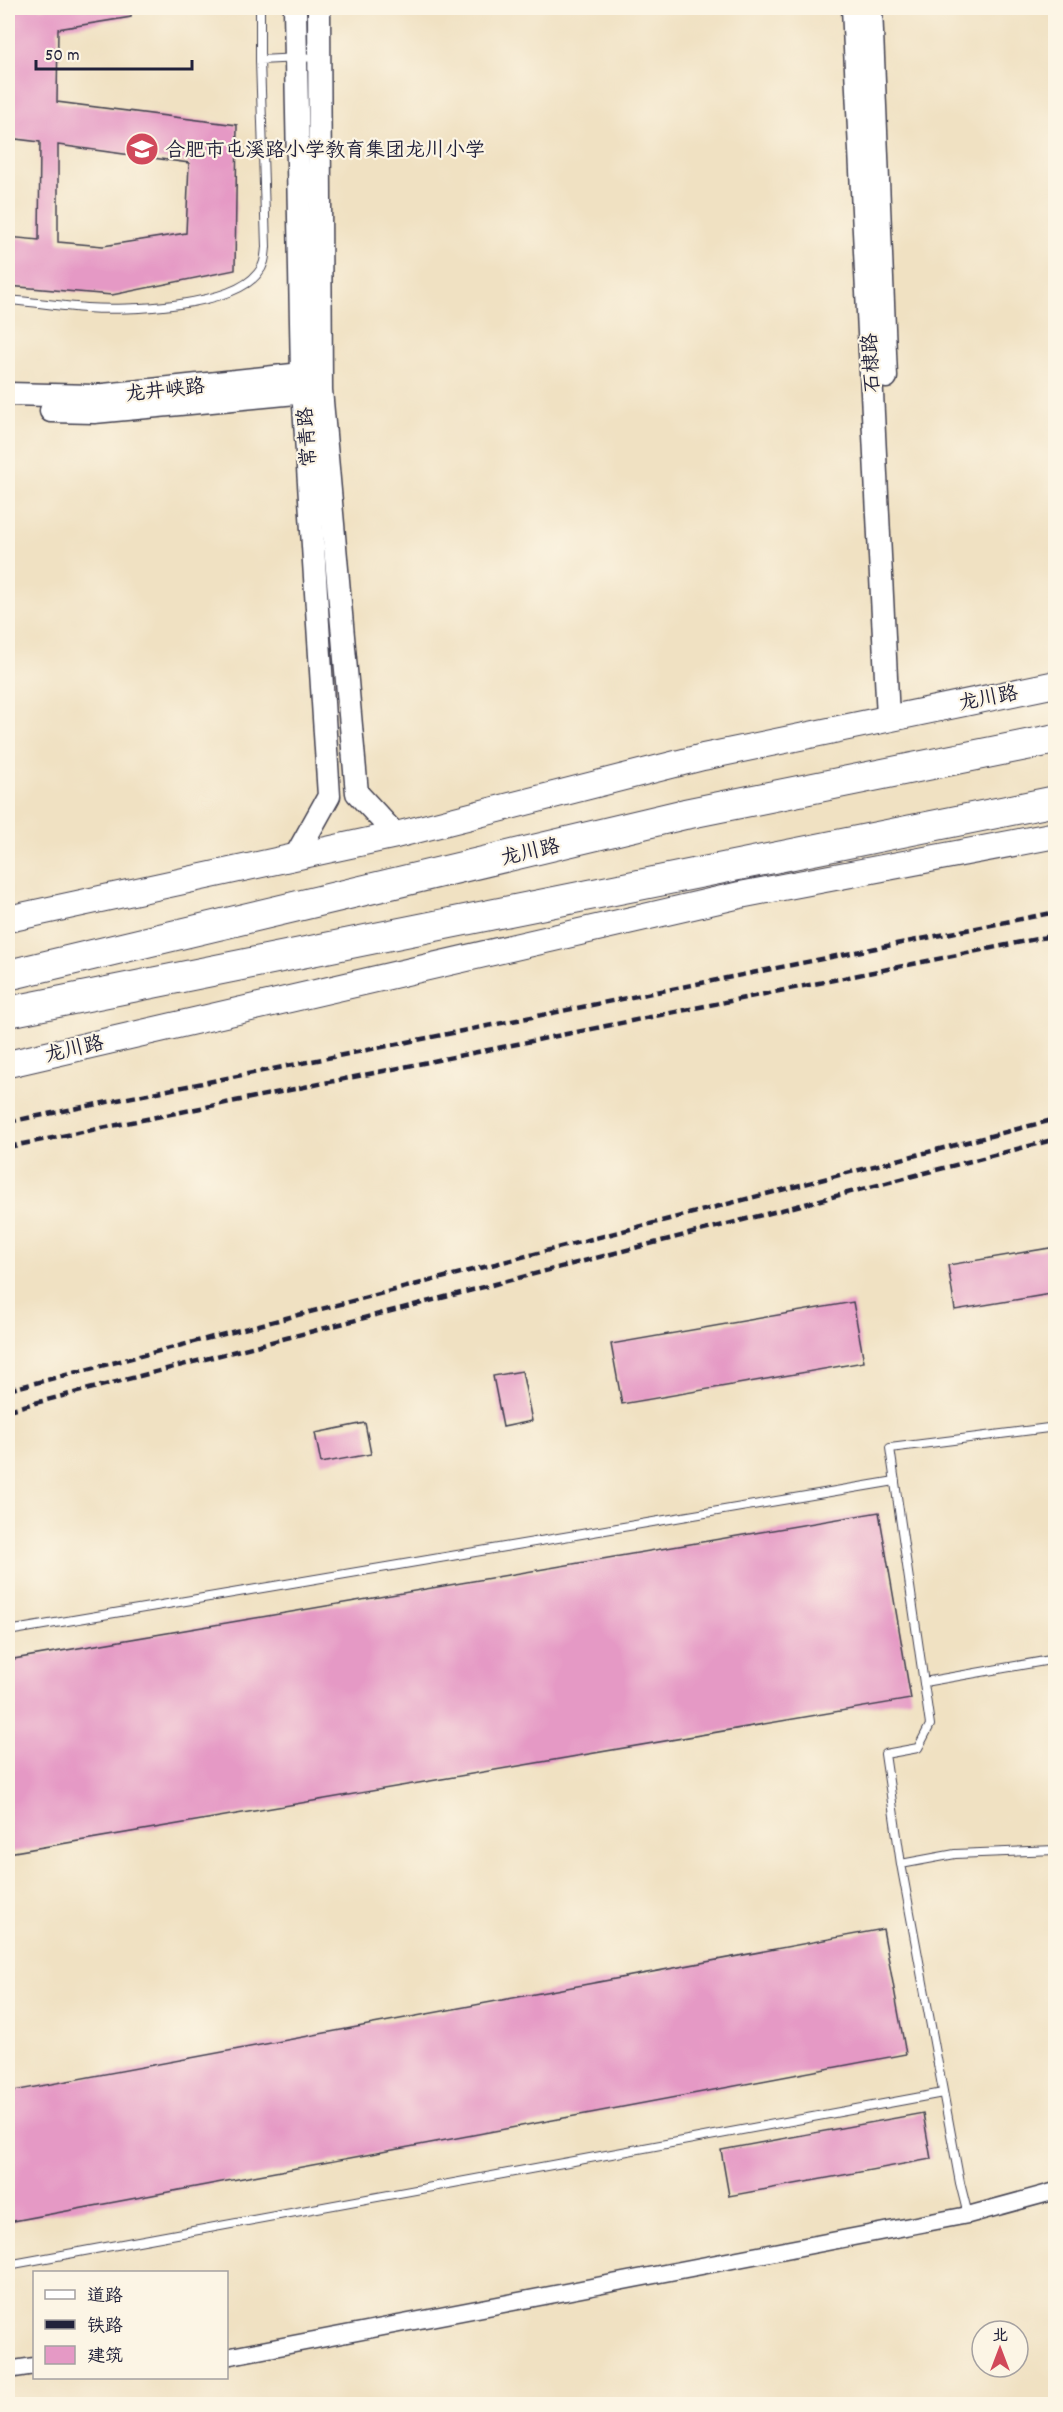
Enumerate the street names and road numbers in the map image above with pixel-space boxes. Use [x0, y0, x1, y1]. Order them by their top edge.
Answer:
street label: 石棣路 [857, 331, 889, 394]
street label: 龙井峡路 [124, 374, 208, 410]
street label: 常青路 [293, 405, 325, 468]
street label: 龙川路 [956, 680, 1022, 719]
street label: 龙川路 [498, 833, 564, 874]
street label: 龙川路 [42, 1030, 108, 1071]

